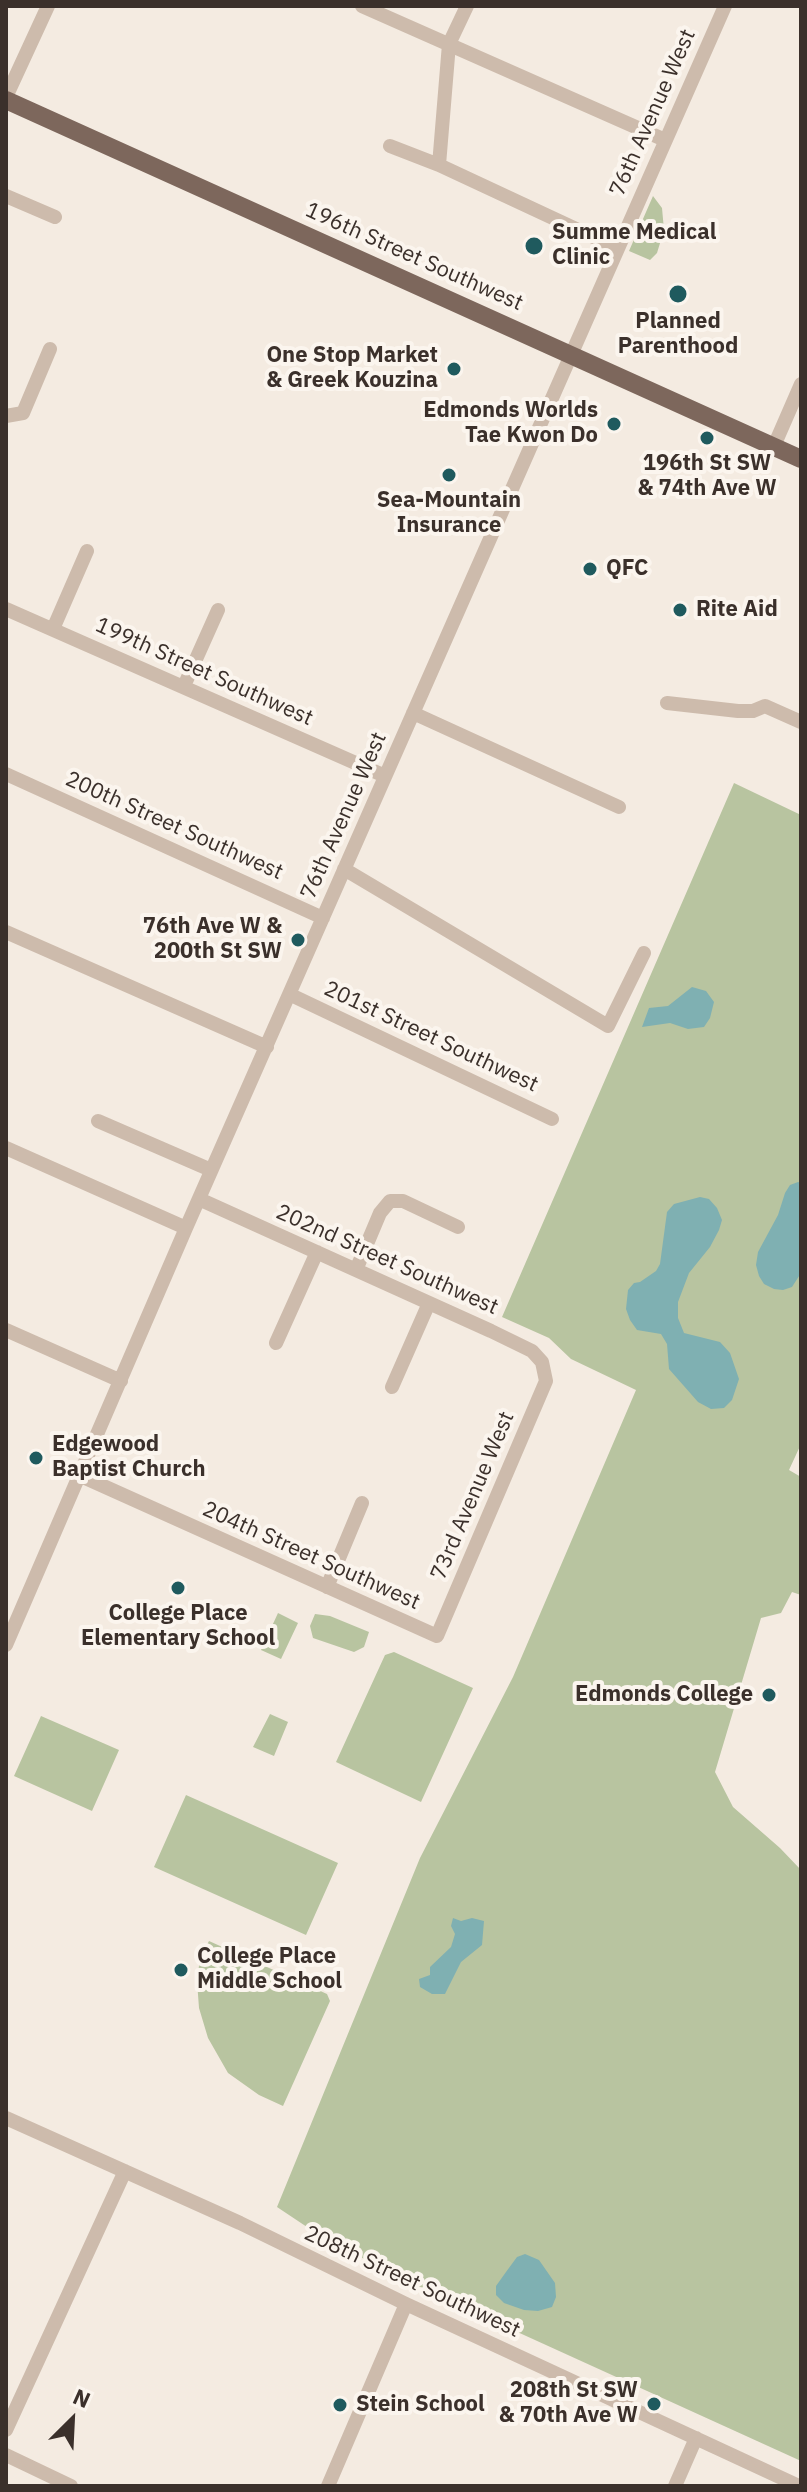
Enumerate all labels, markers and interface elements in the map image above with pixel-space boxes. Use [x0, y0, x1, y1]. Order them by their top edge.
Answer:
street label: 76th Avenue West [604, 25, 702, 201]
street label: 196th Street Southwest [301, 197, 527, 317]
place label: Summe Medical Clinic [552, 220, 716, 272]
marker: Summe Medical Clinic [523, 235, 545, 257]
marker: Planned Parenthood [667, 283, 689, 305]
place label: Planned Parenthood [618, 309, 738, 360]
place label: One Stop Market & Greek Kouzina [266, 343, 438, 394]
marker: One Stop Market & Greek Kouzina [445, 360, 463, 378]
place label: Edmonds Worlds Tae Kwon Do [423, 398, 598, 450]
marker: Edmonds Worlds Tae Kwon Do [605, 415, 623, 433]
marker: 196th St SW & 74th Ave W [698, 429, 716, 447]
place label: 196th St SW & 74th Ave W [637, 451, 777, 502]
marker: Sea-Mountain Insurance [440, 466, 458, 484]
place label: Sea-Mountain Insurance [377, 488, 521, 540]
place label: QFC [606, 556, 648, 582]
marker: QFC [581, 560, 599, 578]
place label: Rite Aid [696, 597, 778, 623]
marker: Rite Aid [671, 601, 689, 619]
street label: 199th Street Southwest [91, 612, 317, 732]
street label: 76th Avenue West [295, 728, 393, 904]
street label: 200th Street Southwest [61, 766, 287, 886]
place label: 76th Ave W & 200th St SW [143, 914, 282, 966]
marker: 76th Ave W & 200th St SW [289, 931, 307, 949]
street label: 201st Street Southwest [320, 976, 542, 1098]
street label: 202nd Street Southwest [272, 1199, 502, 1321]
street label: 73rd Avenue West [426, 1408, 520, 1584]
place label: Edgewood Baptist Church [52, 1432, 205, 1484]
marker: Edgewood Baptist Church [27, 1449, 45, 1467]
street label: 204th Street Southwest [198, 1496, 424, 1616]
marker: College Place Elementary School [169, 1579, 187, 1597]
place label: College Place Elementary School [81, 1601, 275, 1652]
place label: Edmonds College [575, 1682, 753, 1708]
marker: Edmonds College [760, 1686, 778, 1704]
place label: College Place Middle School [197, 1944, 342, 1996]
marker: College Place Middle School [172, 1961, 190, 1979]
street label: 208th Street Southwest [300, 2220, 524, 2344]
place label: 208th St SW & 70th Ave W [499, 2378, 638, 2430]
north arrow [32, 2380, 112, 2460]
text: N [69, 2381, 95, 2414]
place label: Stein School [356, 2392, 485, 2418]
marker: 208th St SW & 70th Ave W [645, 2395, 663, 2413]
marker: Stein School [331, 2396, 349, 2414]

